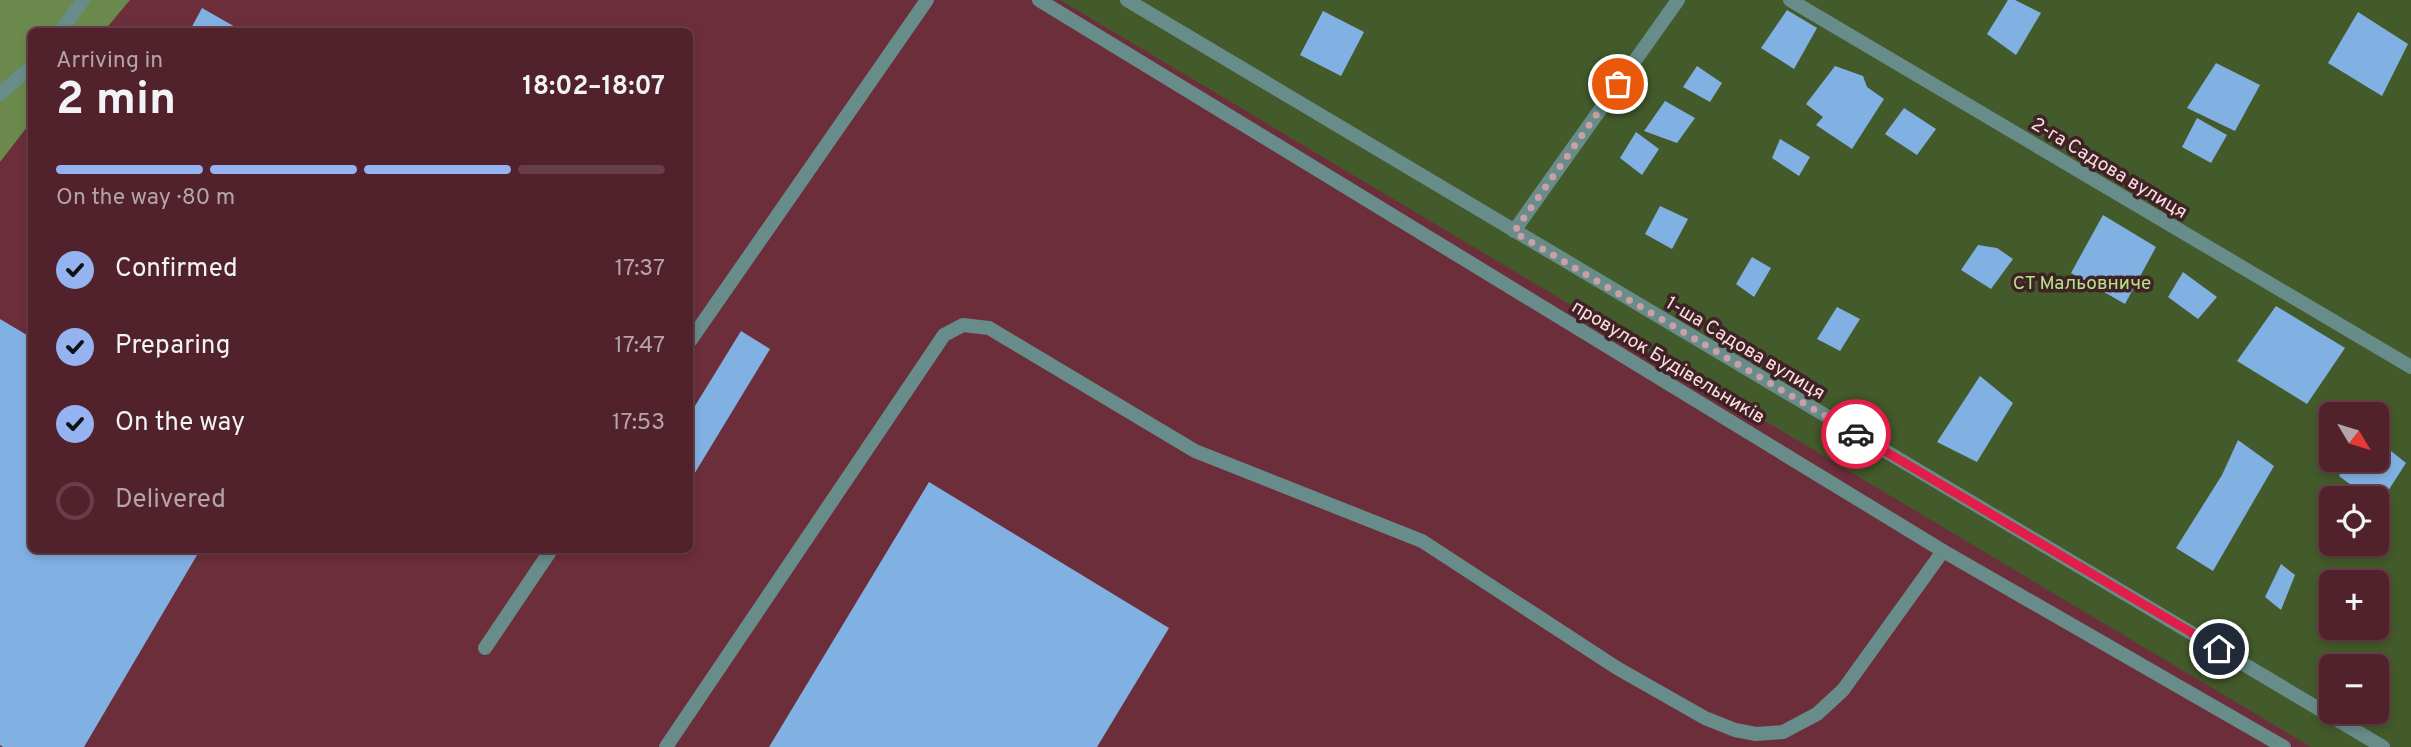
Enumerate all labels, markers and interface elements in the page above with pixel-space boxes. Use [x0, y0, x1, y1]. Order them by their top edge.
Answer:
text: Arriving in [56, 47, 163, 76]
pin [1588, 54, 1648, 114]
icon: bag [1599, 65, 1637, 103]
text: 18:02–18:07 [522, 71, 665, 104]
text: 2 min [56, 72, 176, 131]
street label: 2-га Садова вулиця [2026, 113, 2191, 225]
text: On the way · 80 m [56, 184, 235, 213]
icon: check [56, 251, 94, 289]
text: Confirmed [115, 253, 238, 286]
text: 17:37 [615, 255, 665, 284]
park label: СТ Мальовниче [2013, 272, 2151, 296]
street label: 1-ша Садова вулиця [1661, 292, 1829, 406]
street label: провулок Будівельників [1567, 295, 1769, 430]
icon: check [56, 328, 94, 366]
text: Preparing [115, 330, 230, 363]
text: 17:47 [614, 332, 665, 361]
courier [1821, 399, 1891, 469]
north arrow [2319, 402, 2389, 472]
map controls [2319, 402, 2389, 724]
icon: check [56, 405, 94, 443]
text: On the way [115, 407, 245, 440]
text: 17:53 [612, 409, 665, 438]
icon: car [1837, 415, 1875, 453]
text: Delivered [115, 484, 226, 517]
button: locate [2319, 486, 2389, 556]
button: + [2319, 570, 2389, 640]
pin [2189, 619, 2249, 679]
icon: home [2200, 630, 2238, 668]
button: − [2319, 654, 2389, 724]

